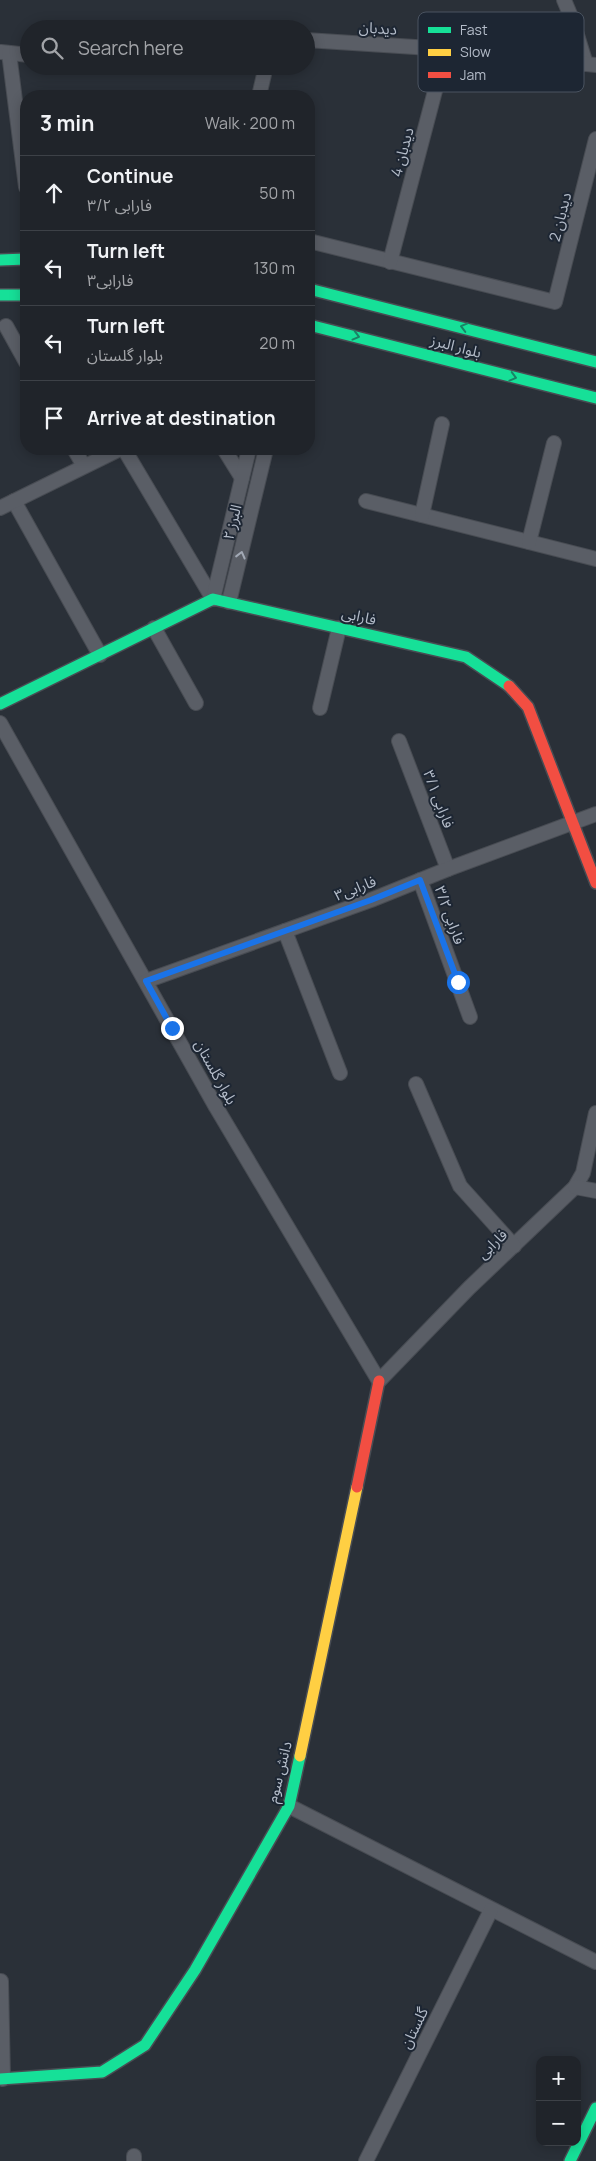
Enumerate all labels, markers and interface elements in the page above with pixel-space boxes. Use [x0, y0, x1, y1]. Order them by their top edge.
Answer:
legend [418, 12, 584, 92]
street label: دیدبان [358, 16, 398, 40]
search box [20, 20, 315, 75]
text: Fast [460, 20, 488, 39]
icon: search [38, 34, 66, 62]
text: Search here [78, 35, 184, 61]
text: Slow [460, 42, 491, 61]
text: Jam [460, 65, 486, 84]
text: 3 min [40, 109, 94, 137]
text: Walk · 200 m [205, 112, 295, 134]
street label: دیدبان 4 [385, 125, 419, 179]
text: Continue [87, 163, 173, 189]
icon: ahead [40, 179, 68, 207]
text: 50 m [259, 182, 295, 204]
street label: دیدبان 2 [544, 190, 576, 244]
text: فارابی ۳/۲ [87, 194, 152, 216]
text: Turn left [87, 238, 165, 264]
icon: left [40, 254, 68, 282]
text: 130 m [253, 257, 295, 279]
text: فارابی۳ [87, 269, 133, 291]
text: Turn left [87, 313, 165, 339]
one-way arrow [460, 322, 469, 333]
icon: left [40, 329, 68, 357]
street label: بلوار البرز [427, 329, 484, 363]
one-way arrow [352, 330, 361, 341]
text: 20 m [259, 332, 295, 354]
text: بلوار گلستان [87, 344, 163, 366]
one-way arrow [509, 371, 518, 382]
icon: arrive [40, 404, 68, 432]
text: Arrive at destination [87, 405, 276, 431]
street label: البرز ۲ [217, 502, 247, 542]
one-way arrow [235, 551, 246, 560]
street label: فارابی [340, 602, 379, 630]
street label: فارابی ۳/۱ [418, 767, 460, 831]
street label: فارابی۳ [331, 870, 379, 906]
street label: فارابی ۳/۲ [430, 883, 470, 947]
route start [447, 971, 470, 994]
route end [161, 1017, 184, 1040]
street label: بلوار گلستان [190, 1036, 242, 1108]
street label: فارابی [472, 1224, 512, 1264]
street label: دانش سوم [261, 1739, 298, 1805]
street label: گلستان [395, 2003, 433, 2052]
map controls [536, 2056, 581, 2146]
button: + [536, 2056, 581, 2101]
button: − [536, 2101, 581, 2146]

